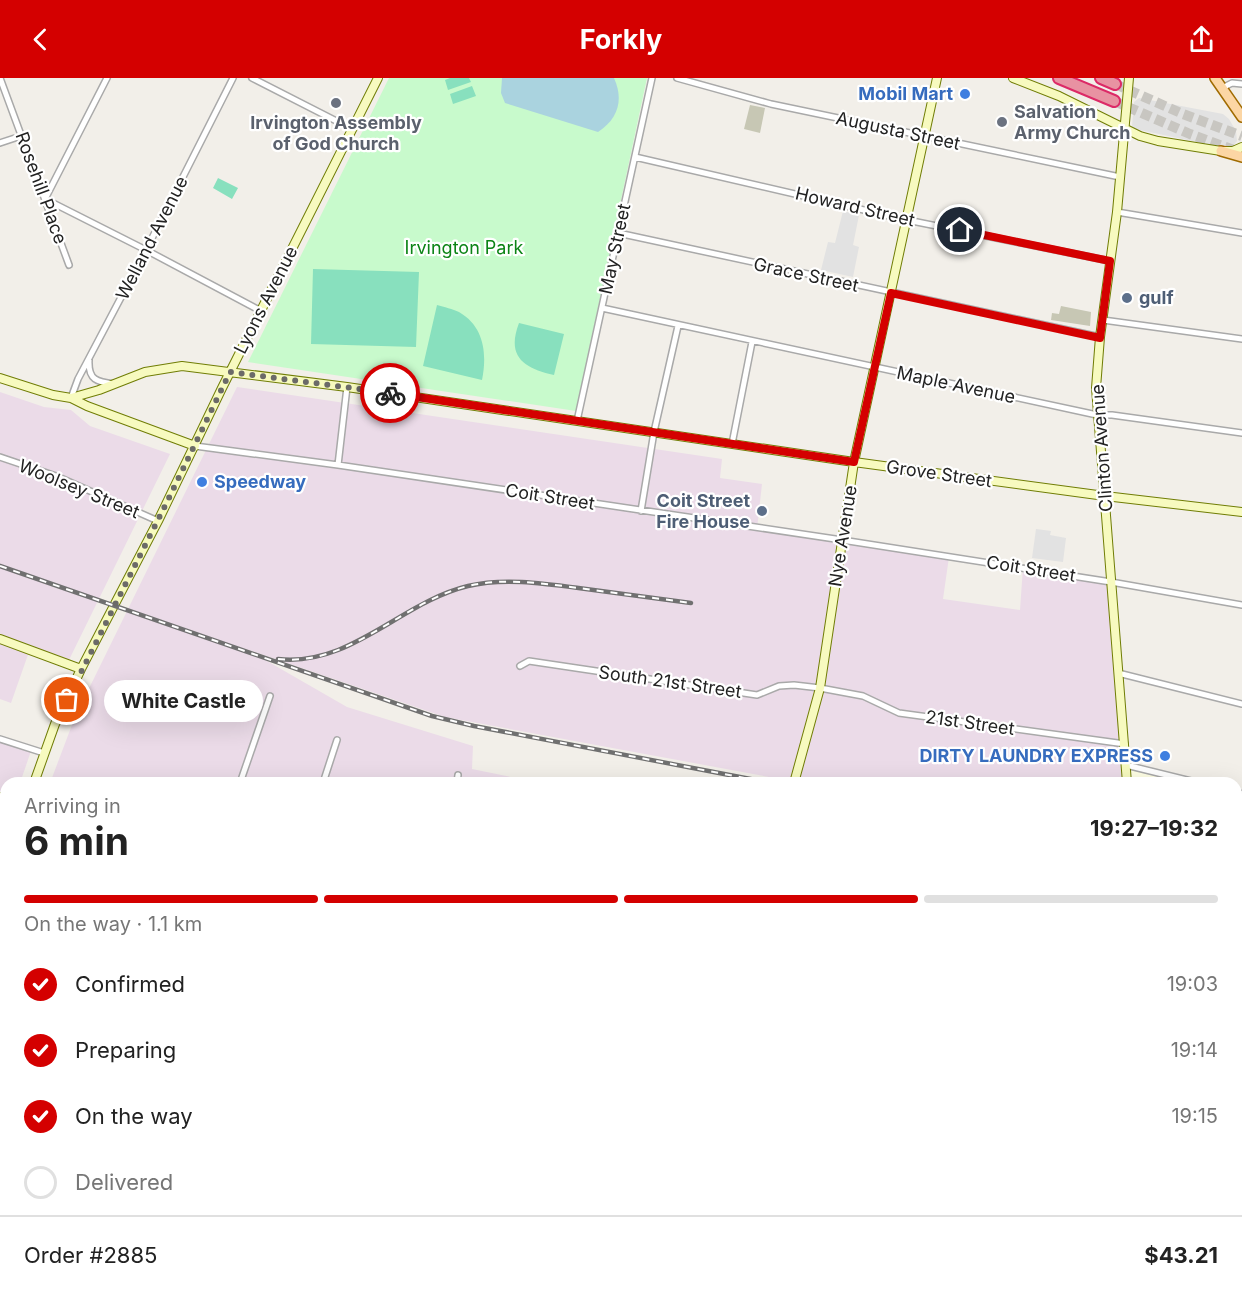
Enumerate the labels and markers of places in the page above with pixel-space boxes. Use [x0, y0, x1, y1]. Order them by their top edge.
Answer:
place label: Mobil Mart [858, 83, 953, 104]
marker: Mobil Mart [958, 87, 972, 101]
marker: Irvington Assembly of God Church [329, 96, 343, 110]
place label: Salvation Army Church [1014, 101, 1131, 143]
place label: Irvington Assembly of God Church [250, 112, 422, 154]
marker: Salvation Army Church [995, 115, 1009, 129]
pin [934, 204, 985, 255]
place label: gulf [1139, 287, 1174, 308]
marker: gulf [1120, 291, 1134, 305]
place label: Speedway [214, 471, 306, 492]
marker: Speedway [195, 475, 209, 489]
place label: Coit Street Fire House [656, 490, 750, 532]
marker: Coit Street Fire House [755, 504, 769, 518]
pin [41, 674, 92, 725]
callout: White Castle [103, 679, 262, 721]
place label: DIRTY LAUNDRY EXPRESS [919, 745, 1153, 766]
marker: DIRTY LAUNDRY EXPRESS [1158, 749, 1172, 763]

